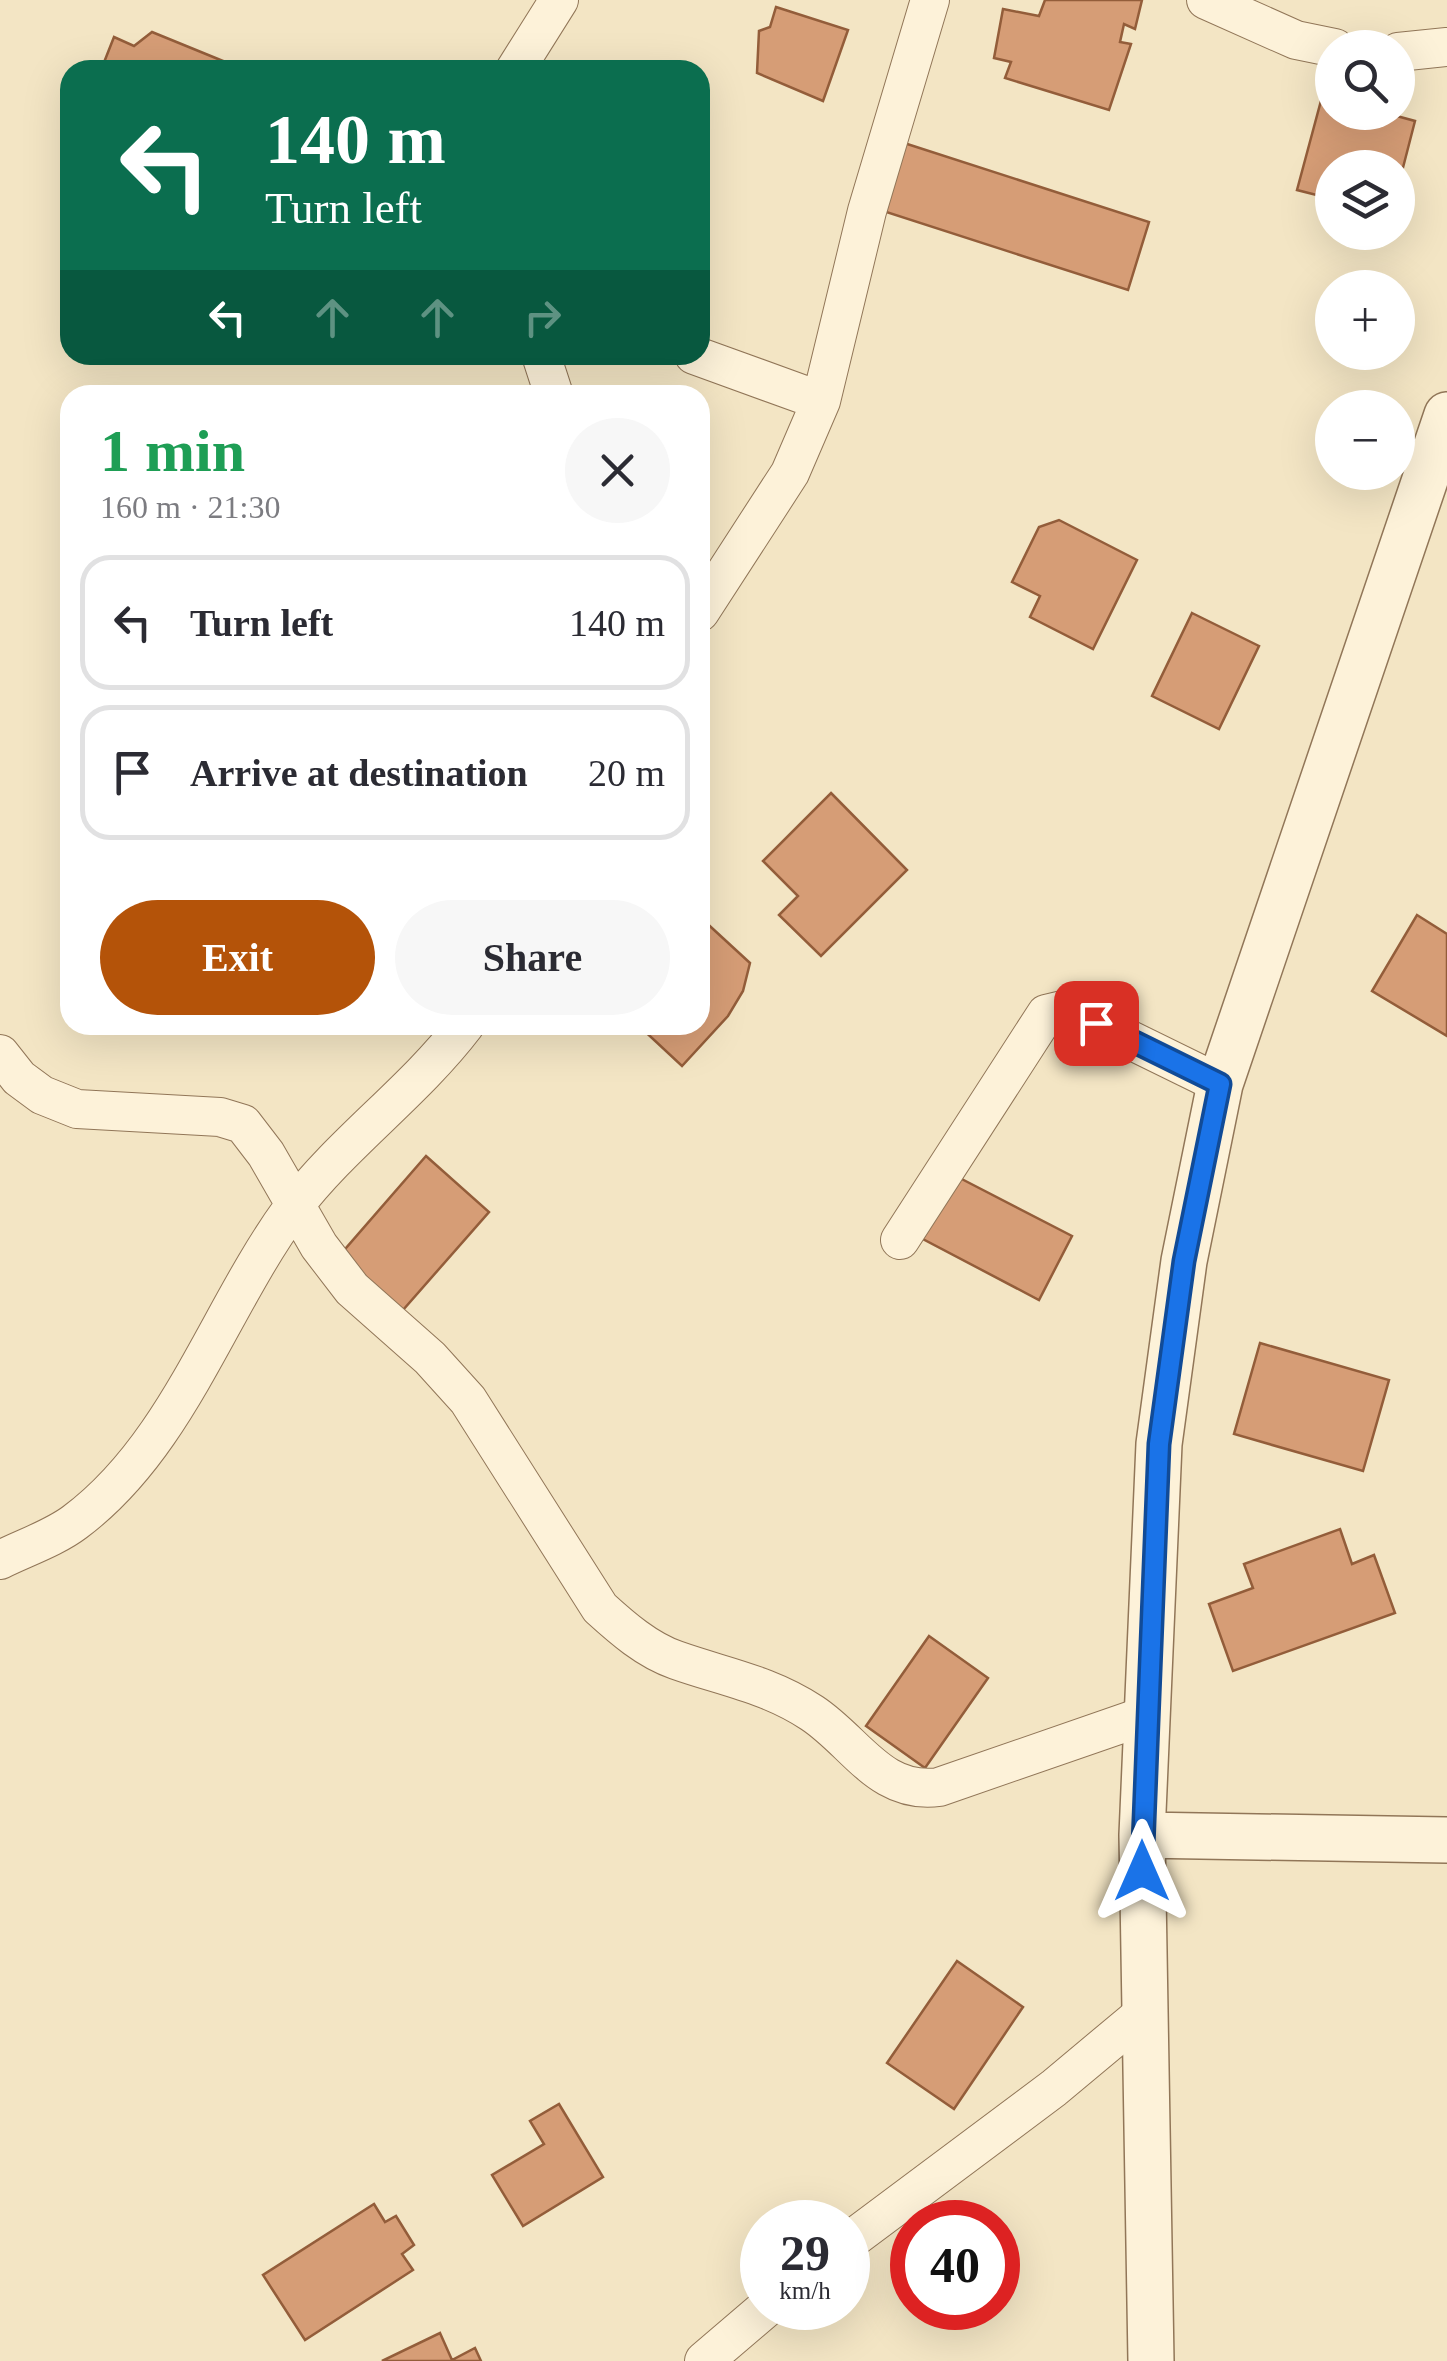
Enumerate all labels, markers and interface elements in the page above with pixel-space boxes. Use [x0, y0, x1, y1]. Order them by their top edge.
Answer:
map controls [1315, 30, 1415, 490]
button: search [1315, 30, 1415, 130]
icon: left [100, 100, 230, 230]
text: 140 m [265, 101, 446, 178]
button: layers [1315, 150, 1415, 250]
text: Turn left [265, 183, 422, 233]
button: + [1315, 270, 1415, 370]
icon: left [200, 290, 255, 345]
icon: ahead [305, 290, 360, 345]
icon: ahead [410, 290, 465, 345]
icon: right [515, 290, 570, 345]
button: − [1315, 390, 1415, 490]
text: 1 min [100, 418, 245, 484]
button: close [565, 418, 670, 523]
text: 160 m · 21:30 [100, 489, 280, 525]
icon: left [105, 595, 160, 650]
text: Turn left [190, 602, 333, 644]
text: 140 m [569, 602, 665, 644]
icon: arrive [105, 745, 160, 800]
text: Arrive at destination [190, 752, 528, 794]
text: 20 m [588, 752, 665, 794]
button: Exit [100, 900, 375, 1015]
button: Share [395, 900, 670, 1015]
pin [1054, 981, 1139, 1066]
icon: arrive [1069, 996, 1124, 1051]
position arrow [1090, 1819, 1194, 1923]
speed limit sign: 40 [890, 2200, 1020, 2330]
text: 29 [780, 2225, 830, 2281]
text: km/h [779, 2277, 831, 2304]

